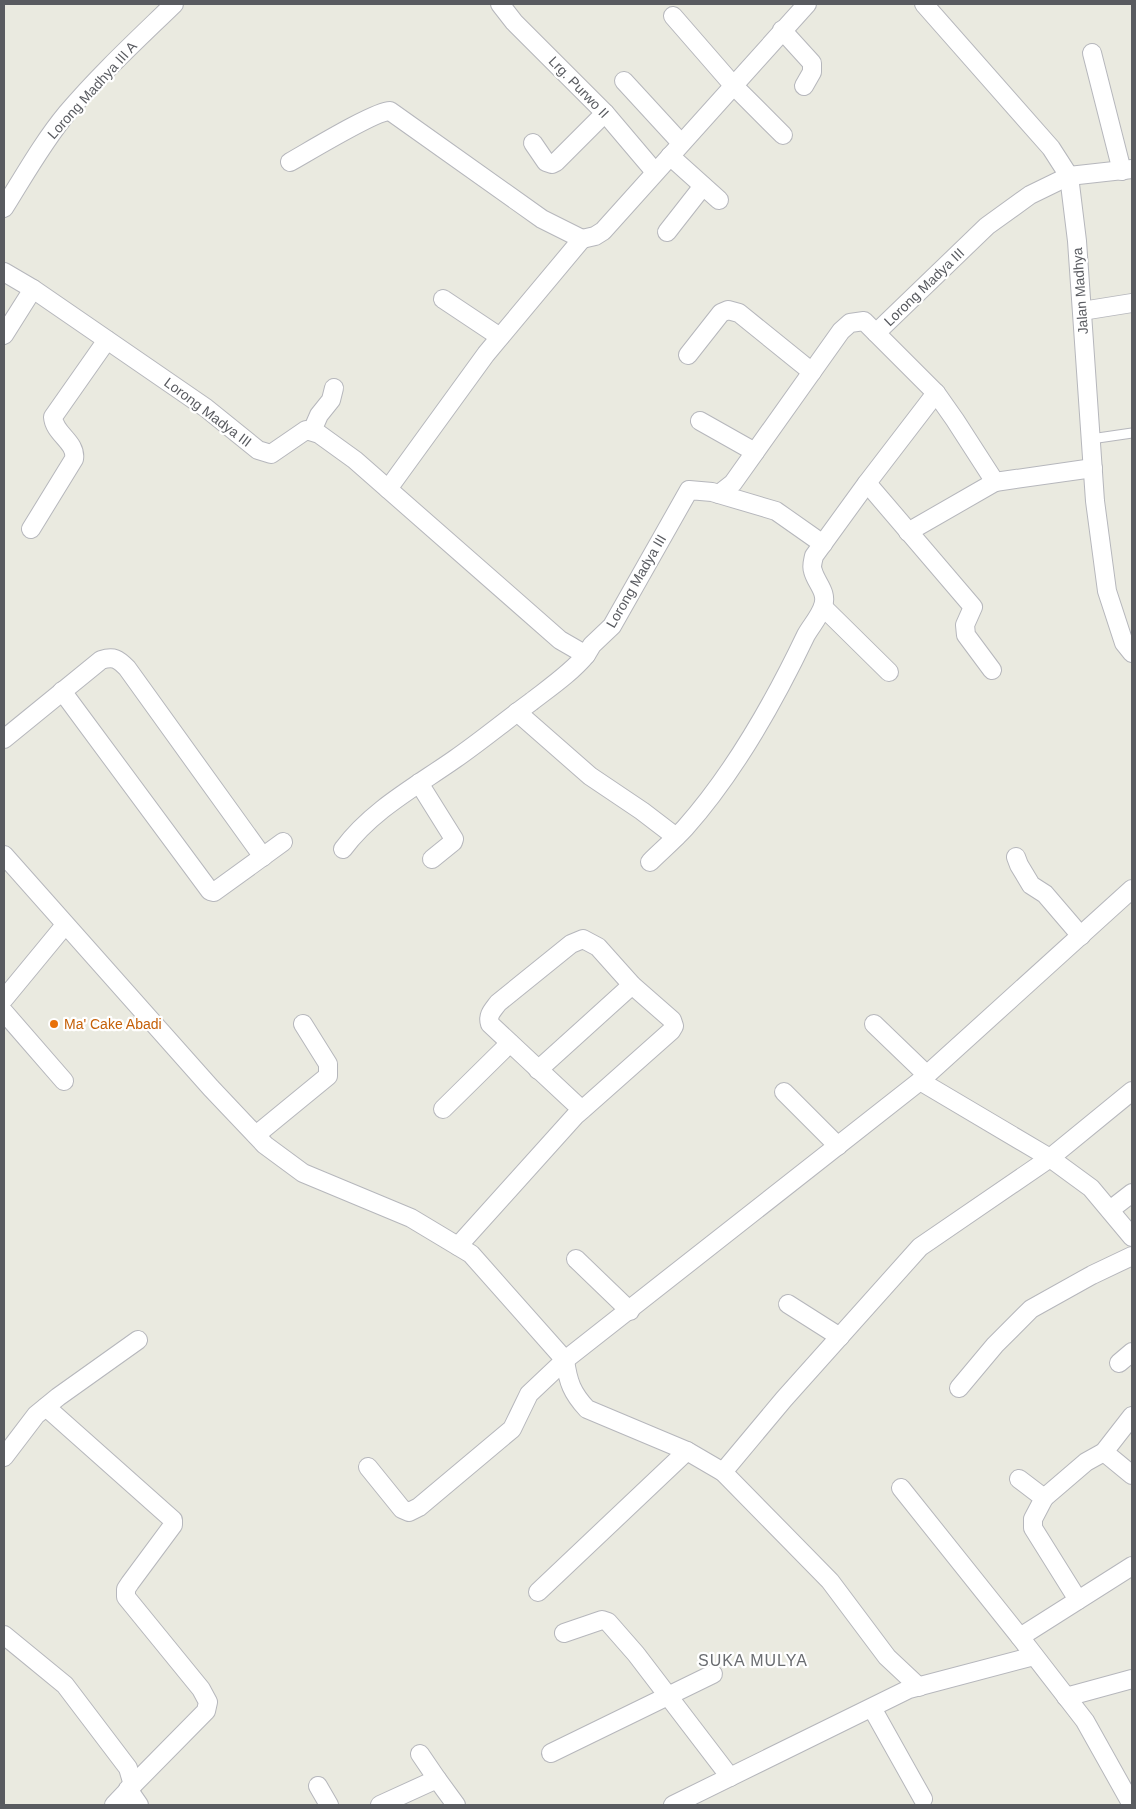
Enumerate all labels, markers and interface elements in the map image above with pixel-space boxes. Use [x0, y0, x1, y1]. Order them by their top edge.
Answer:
street label: Lorong Madhya III A [44, 38, 140, 142]
street label: Lrg. Purwo II [546, 53, 612, 121]
street label: Lorong Madya III [881, 245, 967, 329]
street label: Jalan Madhya [1069, 247, 1091, 335]
street label: Lorong Madya III [161, 374, 255, 450]
street label: Lorong Madya III [603, 532, 669, 630]
place label: Ma' Cake Abadi [64, 1016, 162, 1032]
marker: Ma' Cake Abadi [48, 1018, 60, 1030]
district label: SUKA MULYA [698, 1652, 808, 1669]

